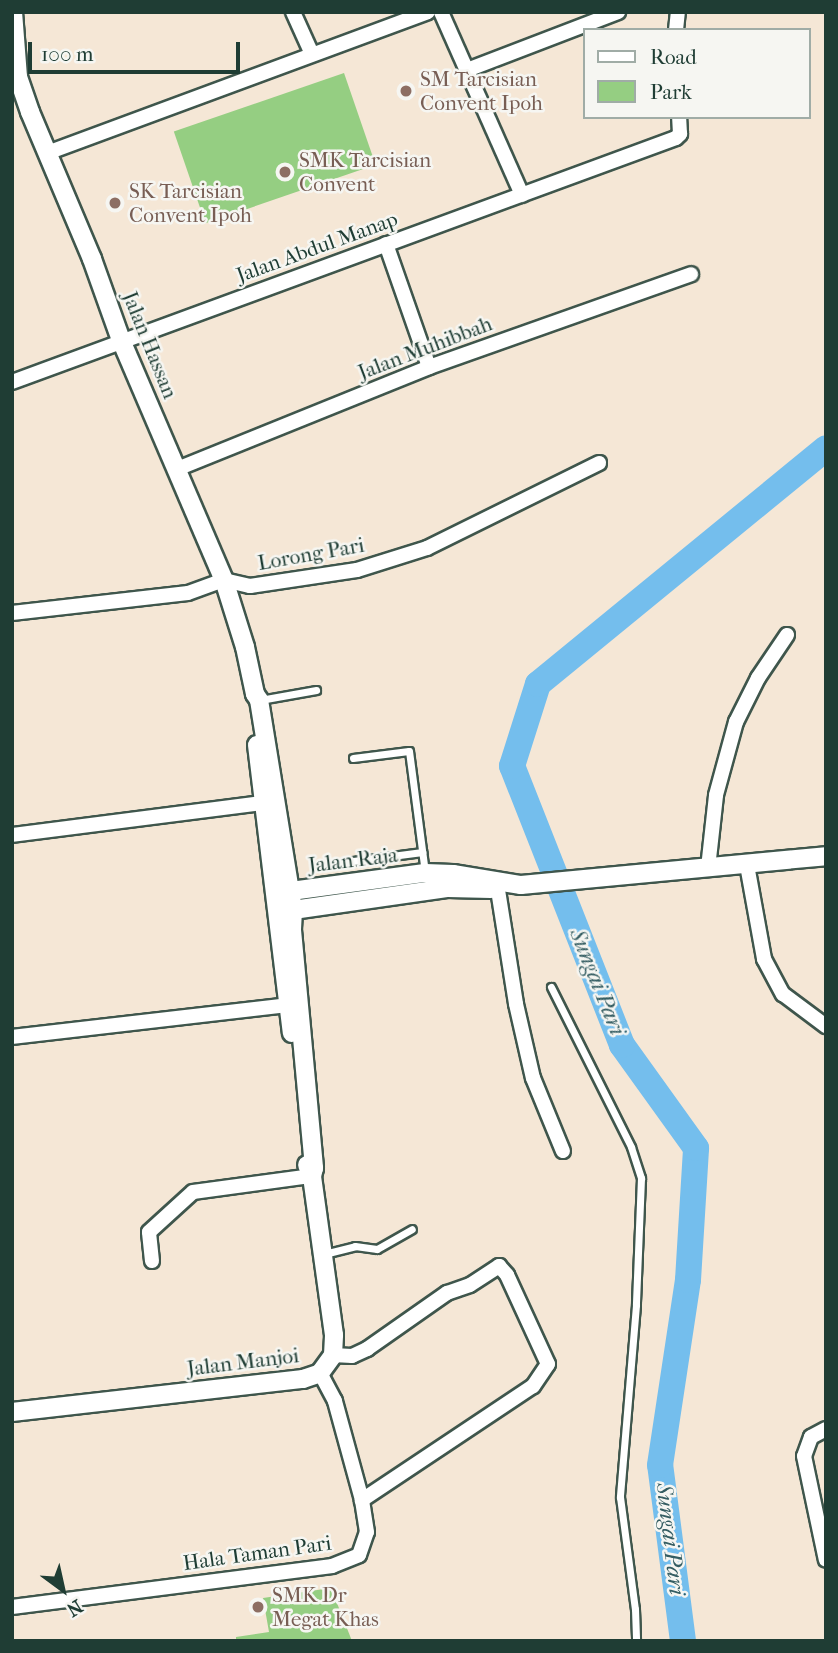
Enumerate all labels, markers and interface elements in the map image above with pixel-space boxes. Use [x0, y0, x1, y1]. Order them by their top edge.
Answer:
scale bar [32, 28, 243, 72]
legend [582, 28, 810, 119]
text: 100 m [41, 42, 94, 66]
text: Road [650, 45, 697, 69]
place label: SM Tarcisian Convent Ipoh [420, 66, 543, 116]
text: Park [650, 80, 692, 104]
marker: SM Tarcisian Convent Ipoh [398, 83, 414, 99]
place label: SMK Tarcisian Convent [299, 147, 431, 197]
marker: SMK Tarcisian Convent [277, 164, 293, 180]
place label: SK Tarcisian Convent Ipoh [129, 178, 252, 228]
marker: SK Tarcisian Convent Ipoh [107, 195, 123, 211]
street label: Jalan Abdul Manap [233, 206, 401, 288]
street label: Jalan Hassan [117, 288, 183, 402]
street label: Jalan Muhibbah [354, 311, 496, 385]
street label: Lorong Pari [256, 532, 366, 576]
street label: Jalan Raja [307, 842, 399, 878]
water label: Sungai Pari [563, 925, 631, 1039]
street label: Jalan Manjoi [186, 1343, 300, 1381]
water label: Sungai Pari [649, 1481, 691, 1597]
street label: Hala Taman Pari [181, 1530, 333, 1576]
north arrow [28, 1555, 98, 1625]
place label: SMK Dr Megat Khas [272, 1582, 379, 1632]
text: N [62, 1594, 86, 1621]
marker: SMK Dr Megat Khas [250, 1599, 266, 1615]

